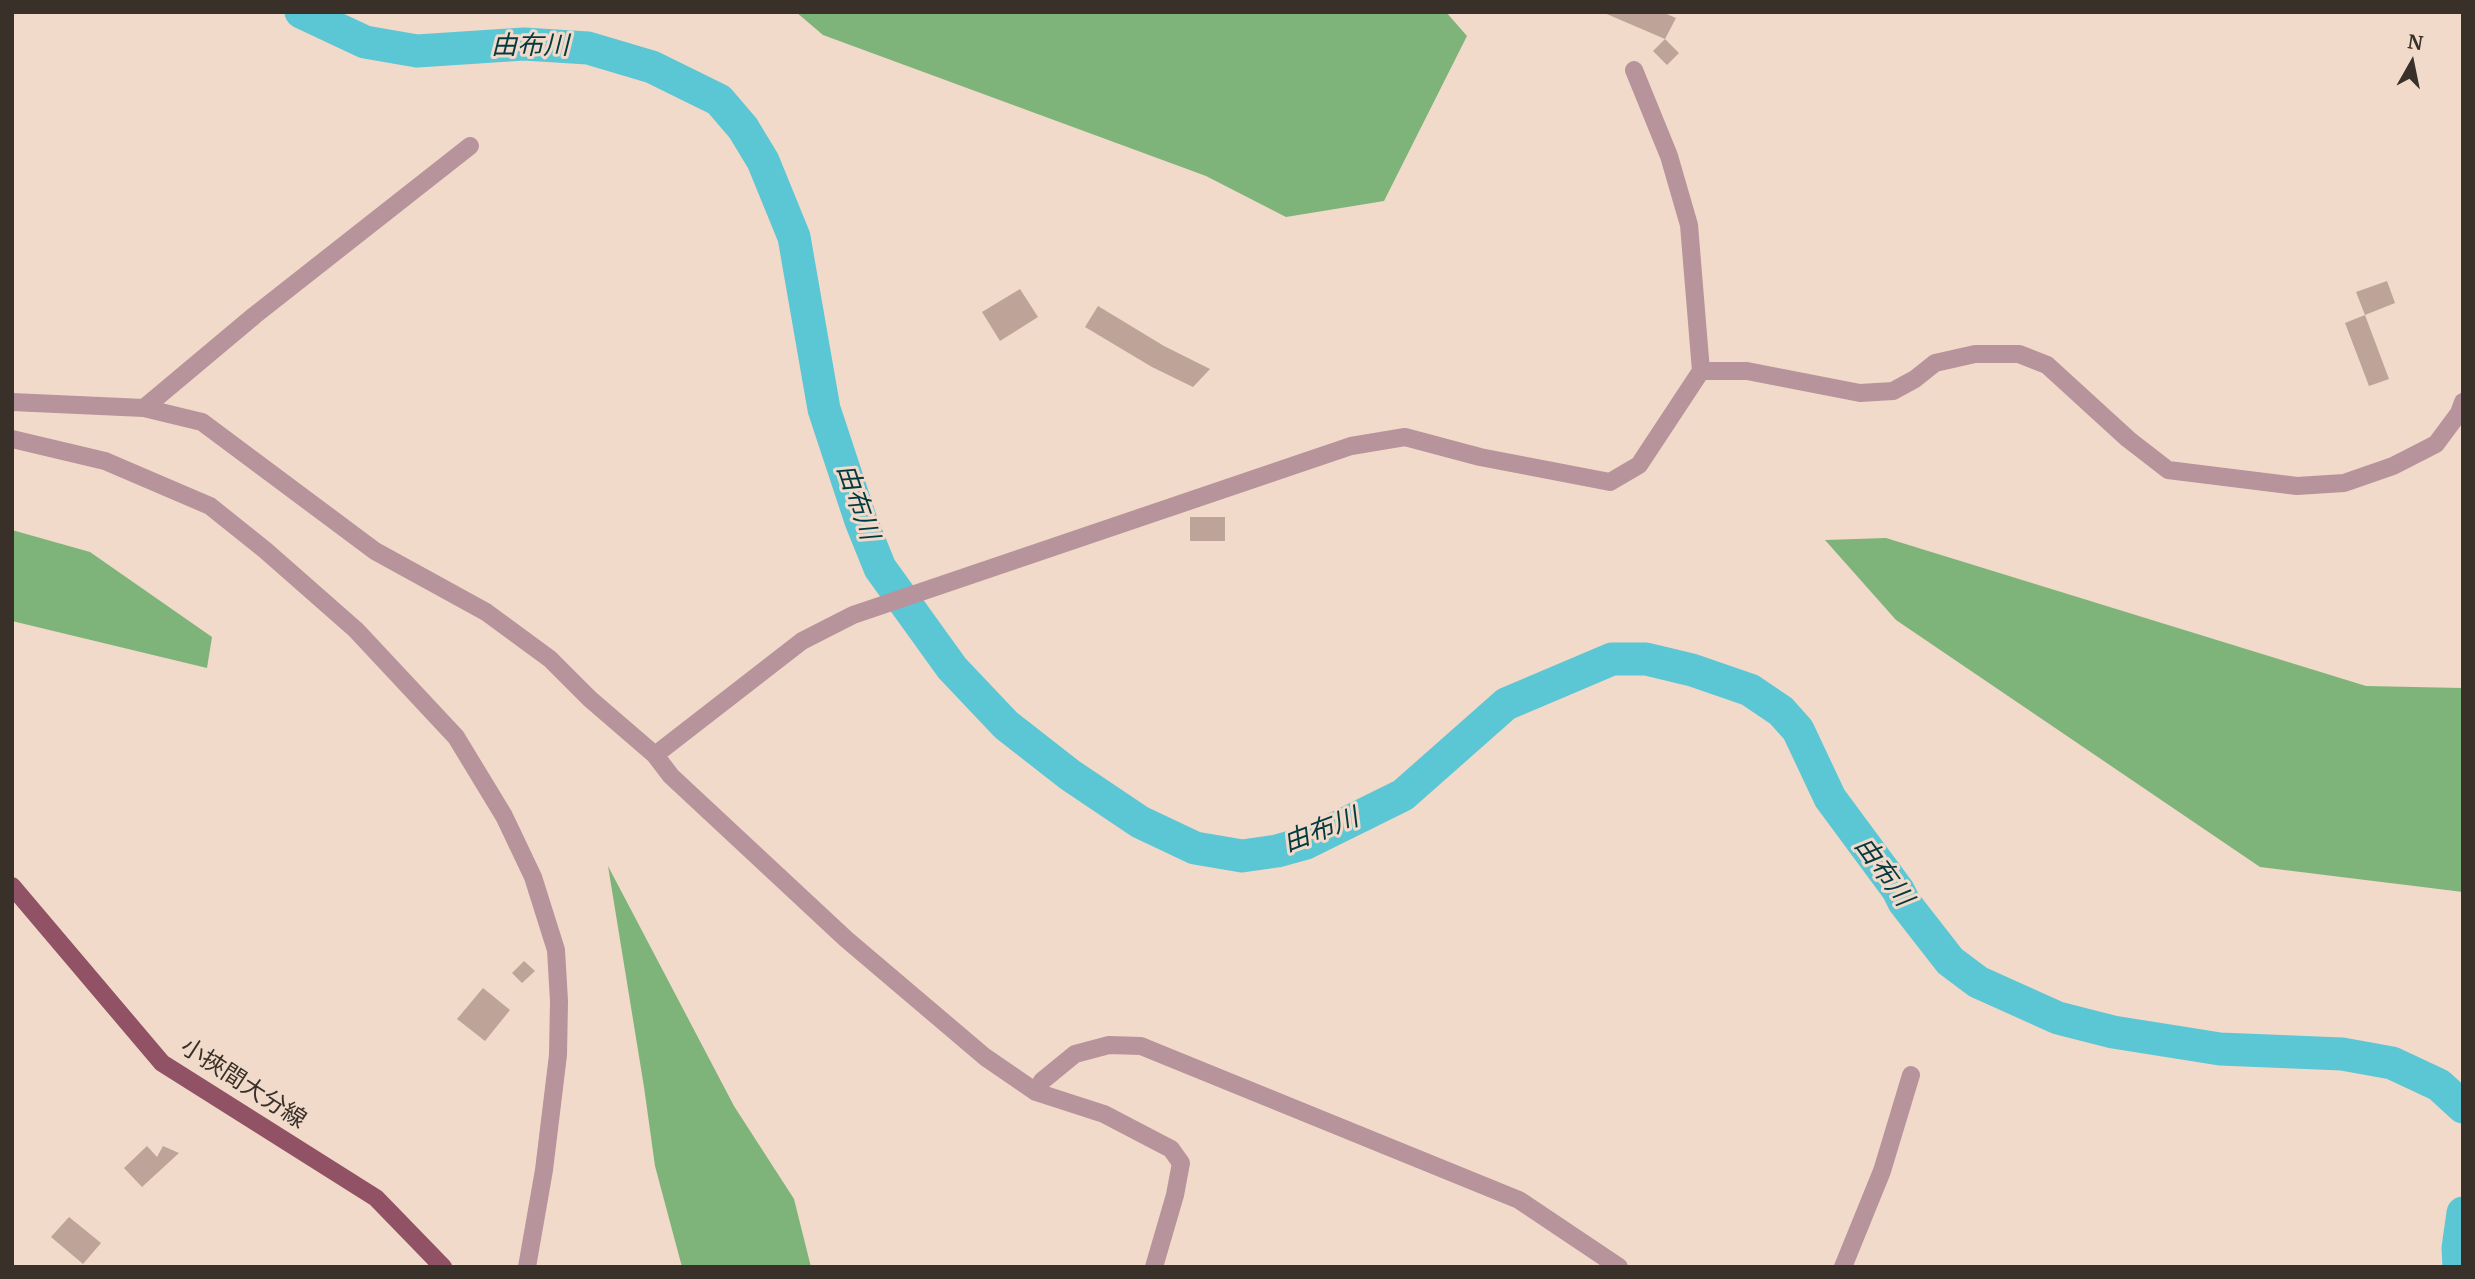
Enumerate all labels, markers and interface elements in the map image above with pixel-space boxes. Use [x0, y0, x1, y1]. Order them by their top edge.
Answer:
north arrow [2377, 28, 2447, 98]
text: N [2406, 29, 2425, 55]
water label: 由布川 [491, 31, 569, 63]
water label: 由布川 [830, 460, 884, 544]
water label: 由布川 [1279, 802, 1363, 860]
water label: 由布川 [1847, 831, 1919, 913]
street label: 小挾間大分線 [175, 1033, 311, 1135]

